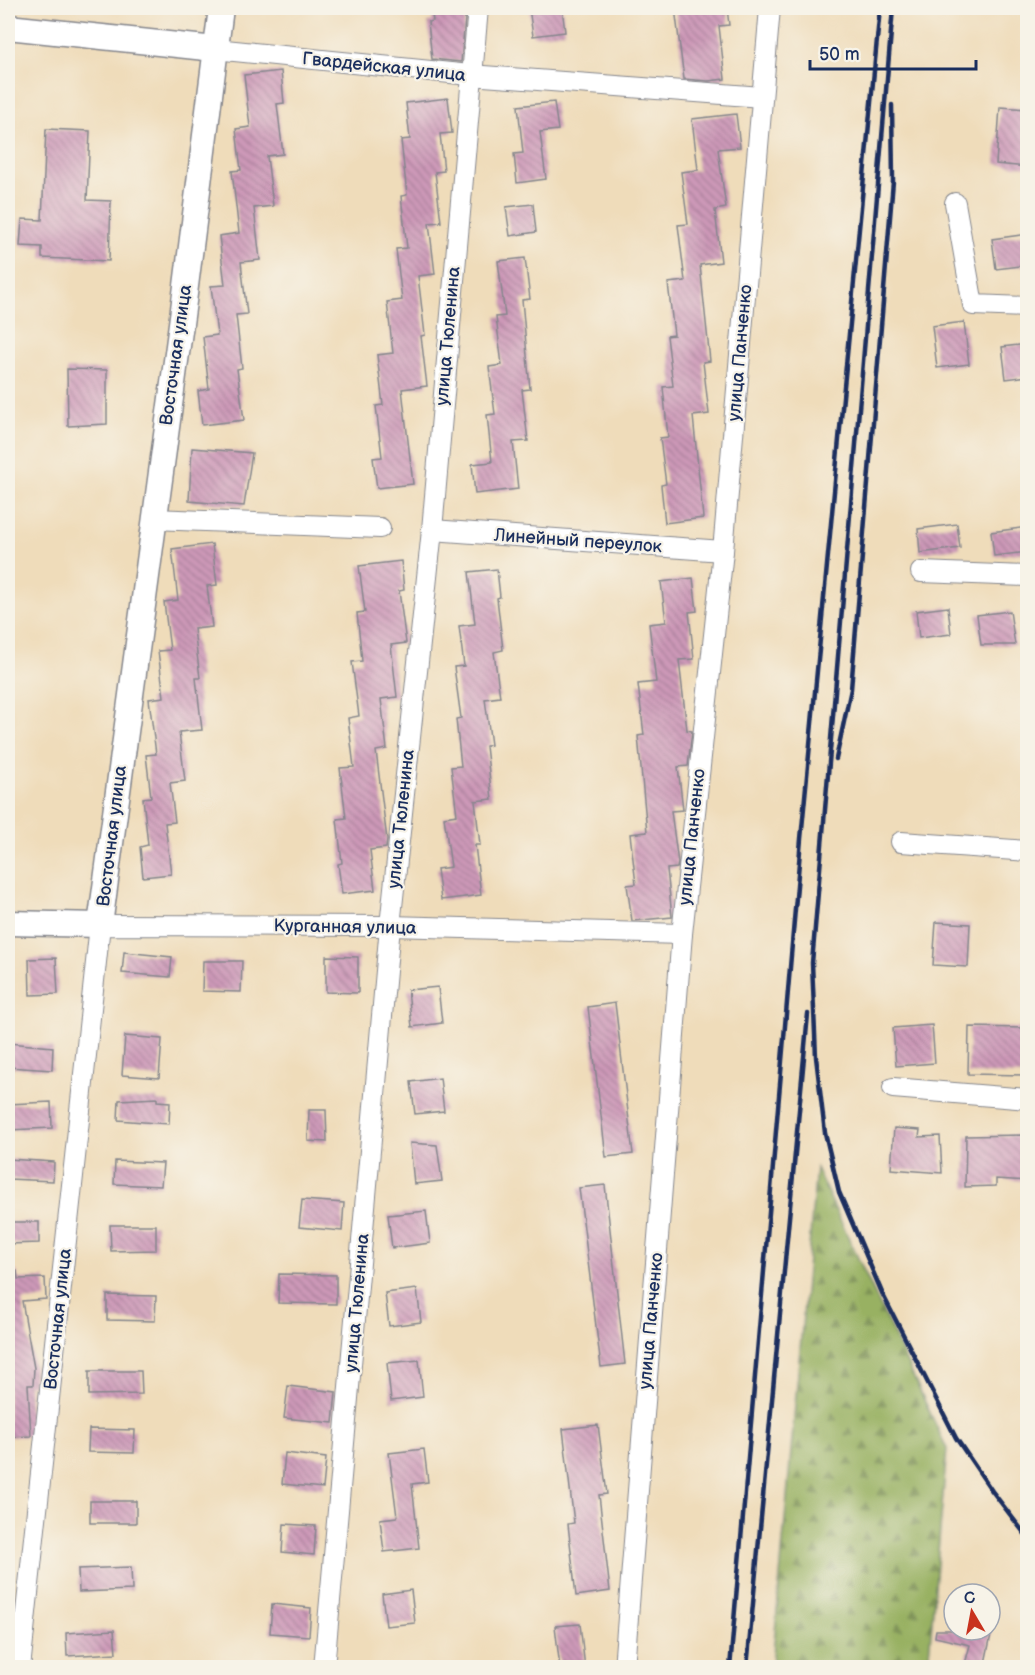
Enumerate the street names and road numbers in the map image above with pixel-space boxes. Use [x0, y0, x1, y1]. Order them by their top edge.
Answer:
street label: Гвардейская улица [301, 48, 467, 86]
street label: улица Тюленина [431, 265, 465, 406]
street label: Восточная улица [156, 283, 196, 427]
street label: улица Панченко [724, 284, 756, 422]
street label: Линейный переулок [492, 525, 663, 557]
street label: улица Тюленина [383, 748, 419, 890]
street label: Восточная улица [93, 764, 131, 908]
street label: улица Панченко [674, 768, 710, 906]
street label: Курганная улица [273, 915, 417, 939]
street label: улица Тюленина [340, 1232, 374, 1373]
street label: Восточная улица [40, 1247, 76, 1391]
street label: улица Панченко [635, 1252, 667, 1390]

